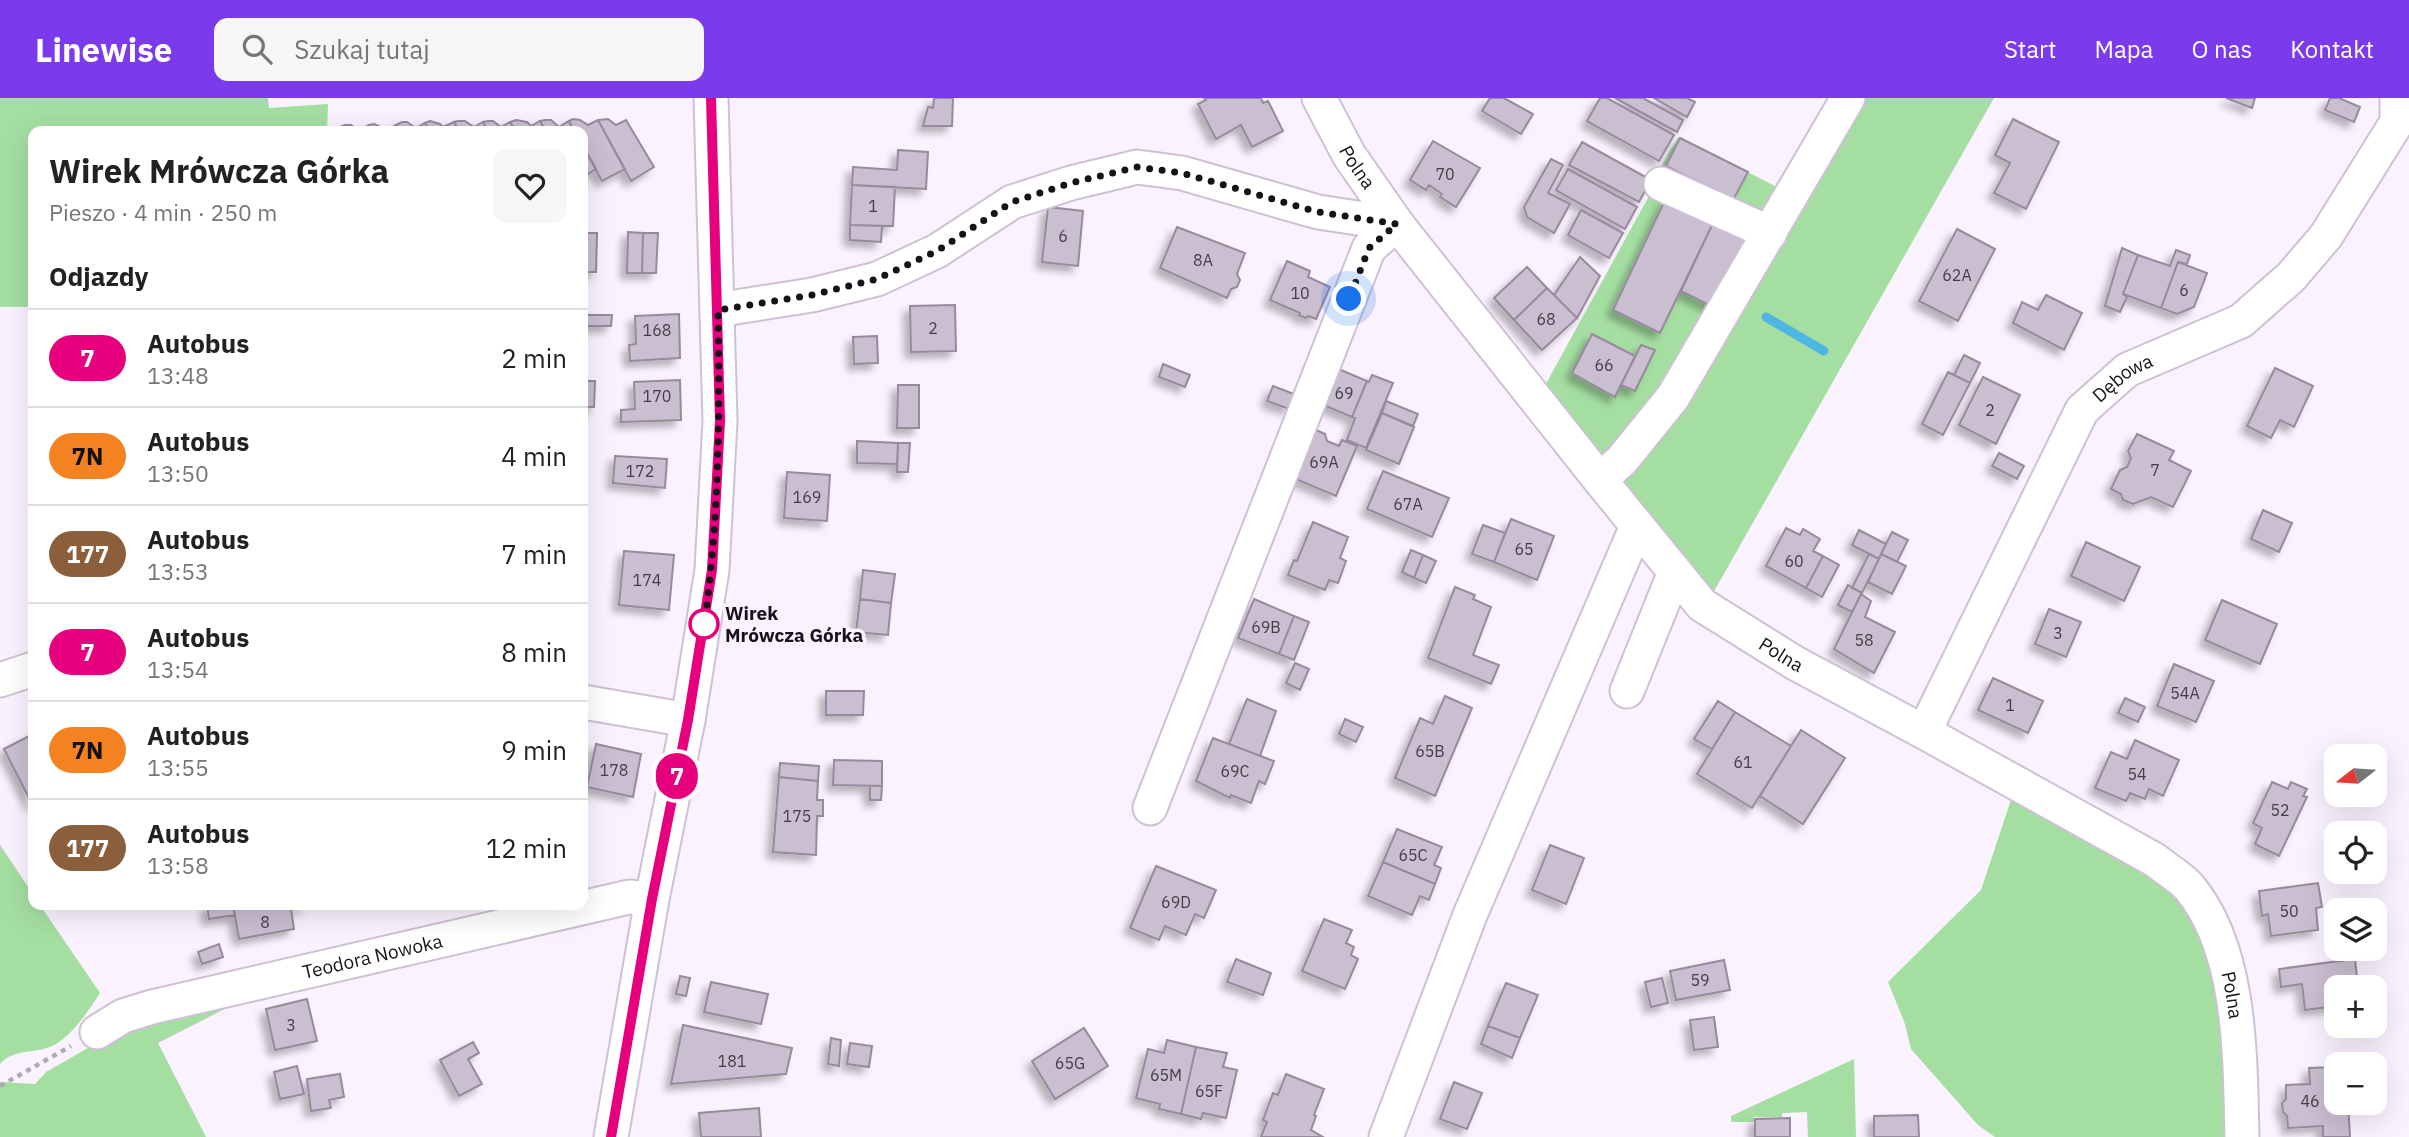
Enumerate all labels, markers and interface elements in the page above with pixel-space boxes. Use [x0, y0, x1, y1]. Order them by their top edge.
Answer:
search box [214, 18, 704, 81]
text: Linewise [35, 28, 172, 71]
icon: search [238, 30, 276, 68]
text: Szukaj tutaj [294, 32, 430, 66]
text: Start [2004, 33, 2056, 65]
text: Mapa [2094, 33, 2153, 65]
text: O nas [2191, 33, 2252, 65]
text: Kontakt [2290, 33, 2374, 65]
street label: Polna [1334, 141, 1381, 193]
text: Wirek Mrówcza Górka [49, 149, 389, 192]
button: heart [493, 149, 567, 223]
house number: 70 [1435, 164, 1455, 184]
house number: 1 [868, 196, 878, 216]
text: Pieszo · 4 min · 250 m [49, 197, 277, 227]
house number: 6 [1058, 226, 1068, 246]
house number: 8A [1193, 250, 1213, 270]
text: Odjazdy [49, 259, 149, 293]
house number: 62A [1942, 265, 1972, 285]
house number: 6 [2179, 280, 2189, 300]
your location [1331, 281, 1366, 316]
house number: 10 [1290, 283, 1310, 303]
house number: 68 [1536, 309, 1556, 329]
house number: 2 [928, 318, 938, 338]
house number: 168 [643, 320, 671, 340]
text: Autobus [147, 326, 249, 360]
text: 2 min [501, 341, 567, 375]
text: 7 [80, 342, 95, 374]
street label: Dębowa [2087, 348, 2156, 407]
house number: 66 [1594, 355, 1614, 375]
text: 13:48 [147, 360, 209, 390]
house number: 69 [1334, 383, 1354, 403]
house number: 170 [643, 386, 671, 406]
house number: 2 [1985, 400, 1995, 420]
text: Autobus [147, 424, 249, 458]
text: 4 min [501, 439, 567, 473]
text: 7N [72, 440, 103, 472]
house number: 69A [1309, 452, 1339, 472]
text: 13:50 [147, 458, 209, 488]
house number: 7 [2150, 460, 2160, 480]
house number: 172 [626, 461, 654, 481]
house number: 169 [793, 487, 821, 507]
house number: 67A [1393, 494, 1423, 514]
text: Autobus [147, 522, 249, 556]
text: 7 min [501, 537, 567, 571]
text: 177 [66, 538, 109, 570]
house number: 65 [1514, 539, 1534, 559]
house number: 60 [1784, 551, 1804, 571]
text: 13:53 [147, 556, 209, 586]
house number: 174 [633, 570, 661, 590]
place label: Wirek Mrówcza Górka [725, 601, 863, 647]
marker: Wirek Mrówcza Górka [689, 609, 719, 639]
house number: 69B [1251, 617, 1281, 637]
text: Autobus [147, 620, 249, 654]
house number: 3 [2053, 623, 2063, 643]
house number: 58 [1854, 630, 1874, 650]
street label: Polna [1755, 632, 1808, 677]
text: 8 min [501, 635, 567, 669]
text: 7 [80, 636, 95, 668]
text: 13:54 [147, 654, 209, 684]
house number: 54A [2170, 683, 2200, 703]
house number: 1 [2005, 695, 2015, 715]
text: Autobus [147, 718, 249, 752]
text: 9 min [501, 733, 567, 767]
text: 7N [72, 734, 103, 766]
house number: 65B [1415, 741, 1445, 761]
north arrow [2324, 744, 2387, 807]
map controls [2324, 744, 2387, 1115]
text: 13:55 [147, 752, 209, 782]
house number: 61 [1733, 752, 1753, 772]
line badge: 7 [654, 753, 700, 799]
house number: 178 [600, 760, 628, 780]
text: 7 [670, 760, 684, 792]
house number: 69C [1220, 761, 1250, 781]
house number: 54 [2127, 764, 2147, 784]
house number: 52 [2270, 800, 2290, 820]
house number: 175 [783, 806, 811, 826]
text: Autobus [147, 816, 249, 850]
button: locate [2324, 821, 2387, 884]
text: 12 min [486, 831, 567, 865]
text: 177 [66, 832, 109, 864]
house number: 65C [1398, 845, 1428, 865]
text: 13:58 [147, 850, 209, 880]
house number: 69D [1161, 892, 1191, 912]
button: layers [2324, 898, 2387, 961]
house number: 50 [2279, 901, 2299, 921]
house number: 8 [260, 912, 270, 932]
street label: Teodora Nowoka [300, 928, 445, 984]
street label: Polna [2216, 969, 2248, 1020]
house number: 59 [1690, 970, 1710, 990]
button: + [2324, 975, 2387, 1038]
house number: 3 [286, 1015, 296, 1035]
house number: 181 [718, 1051, 746, 1071]
button: − [2324, 1052, 2387, 1115]
house number: 65G [1055, 1053, 1085, 1073]
house number: 65M [1150, 1065, 1182, 1085]
house number: 65F [1195, 1081, 1223, 1101]
house number: 46 [2300, 1091, 2320, 1111]

